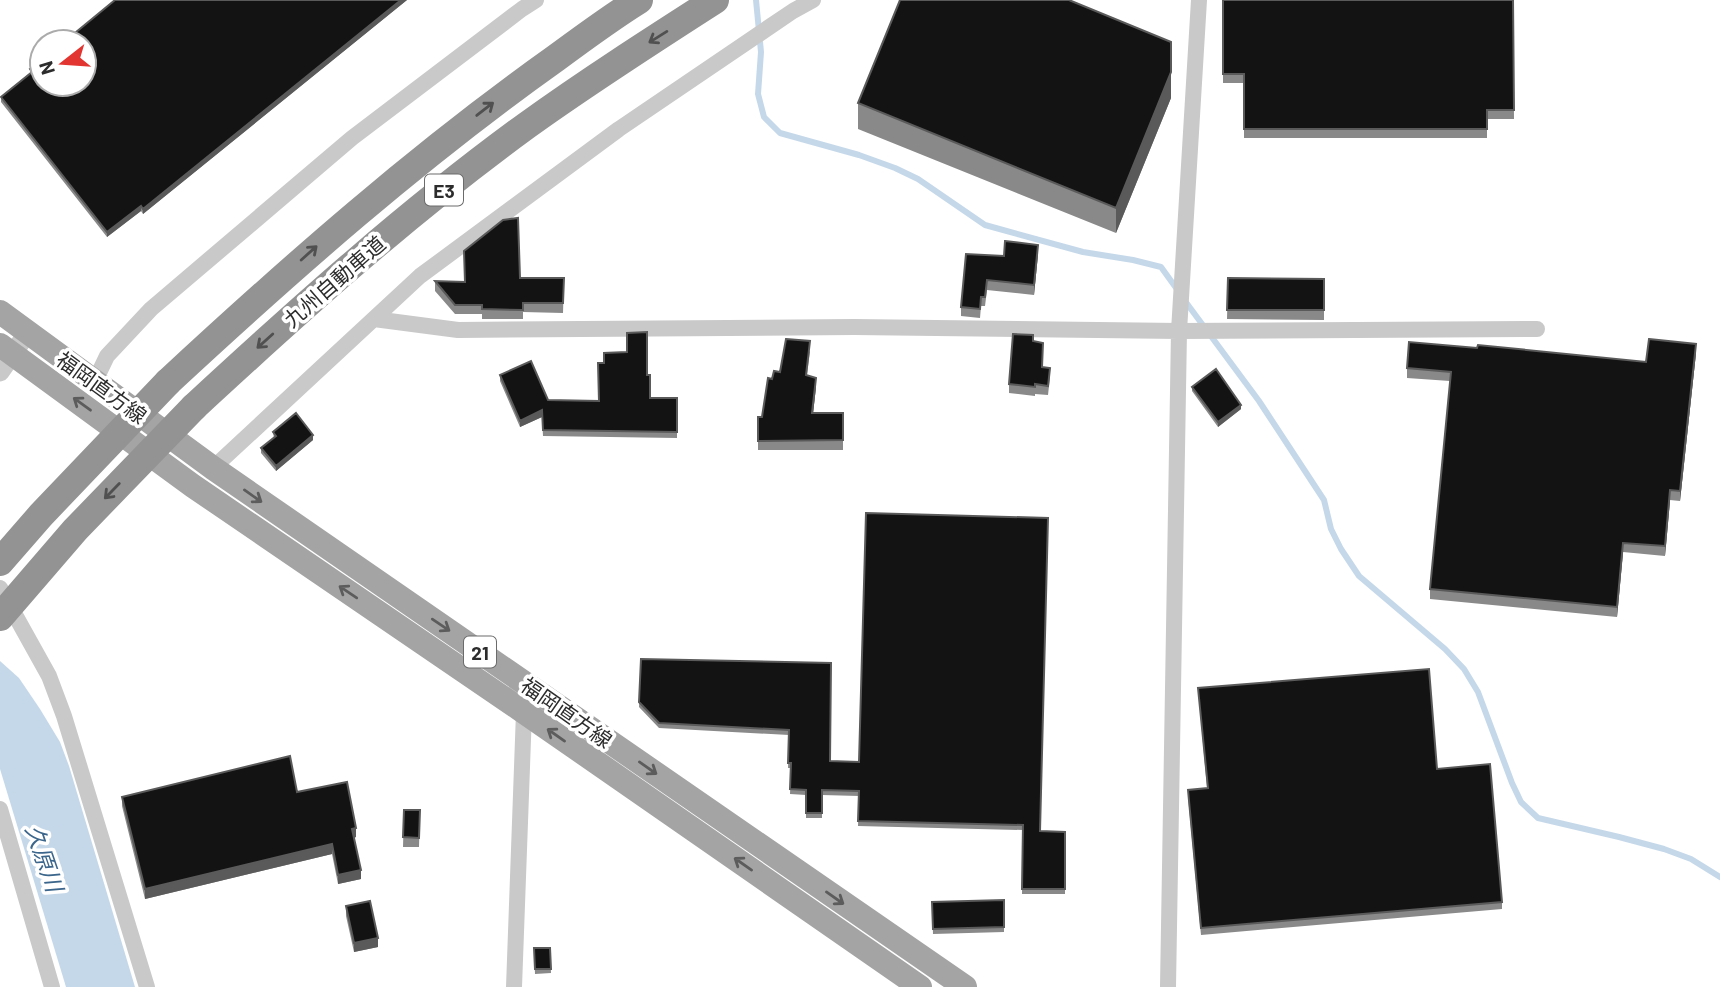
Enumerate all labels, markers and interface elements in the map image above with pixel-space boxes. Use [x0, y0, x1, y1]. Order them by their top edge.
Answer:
north arrow [28, 28, 98, 98]
one-way arrow [648, 30, 668, 44]
text: N [33, 59, 59, 78]
one-way arrow [476, 102, 494, 117]
road number: E3 [425, 174, 463, 206]
street label: 九州自動車道 [278, 230, 390, 332]
one-way arrow [300, 245, 318, 261]
one-way arrow [257, 332, 275, 348]
street label: 福岡直方線 [52, 346, 152, 428]
one-way arrow [74, 397, 92, 412]
one-way arrow [104, 483, 121, 500]
one-way arrow [243, 489, 262, 503]
one-way arrow [339, 585, 358, 599]
one-way arrow [431, 618, 450, 632]
road number: 21 [464, 636, 496, 667]
street label: 福岡直方線 [517, 672, 617, 752]
one-way arrow [547, 727, 566, 742]
one-way arrow [638, 761, 657, 775]
water label: 久原川 [21, 821, 70, 898]
one-way arrow [734, 857, 753, 871]
one-way arrow [825, 891, 844, 905]

